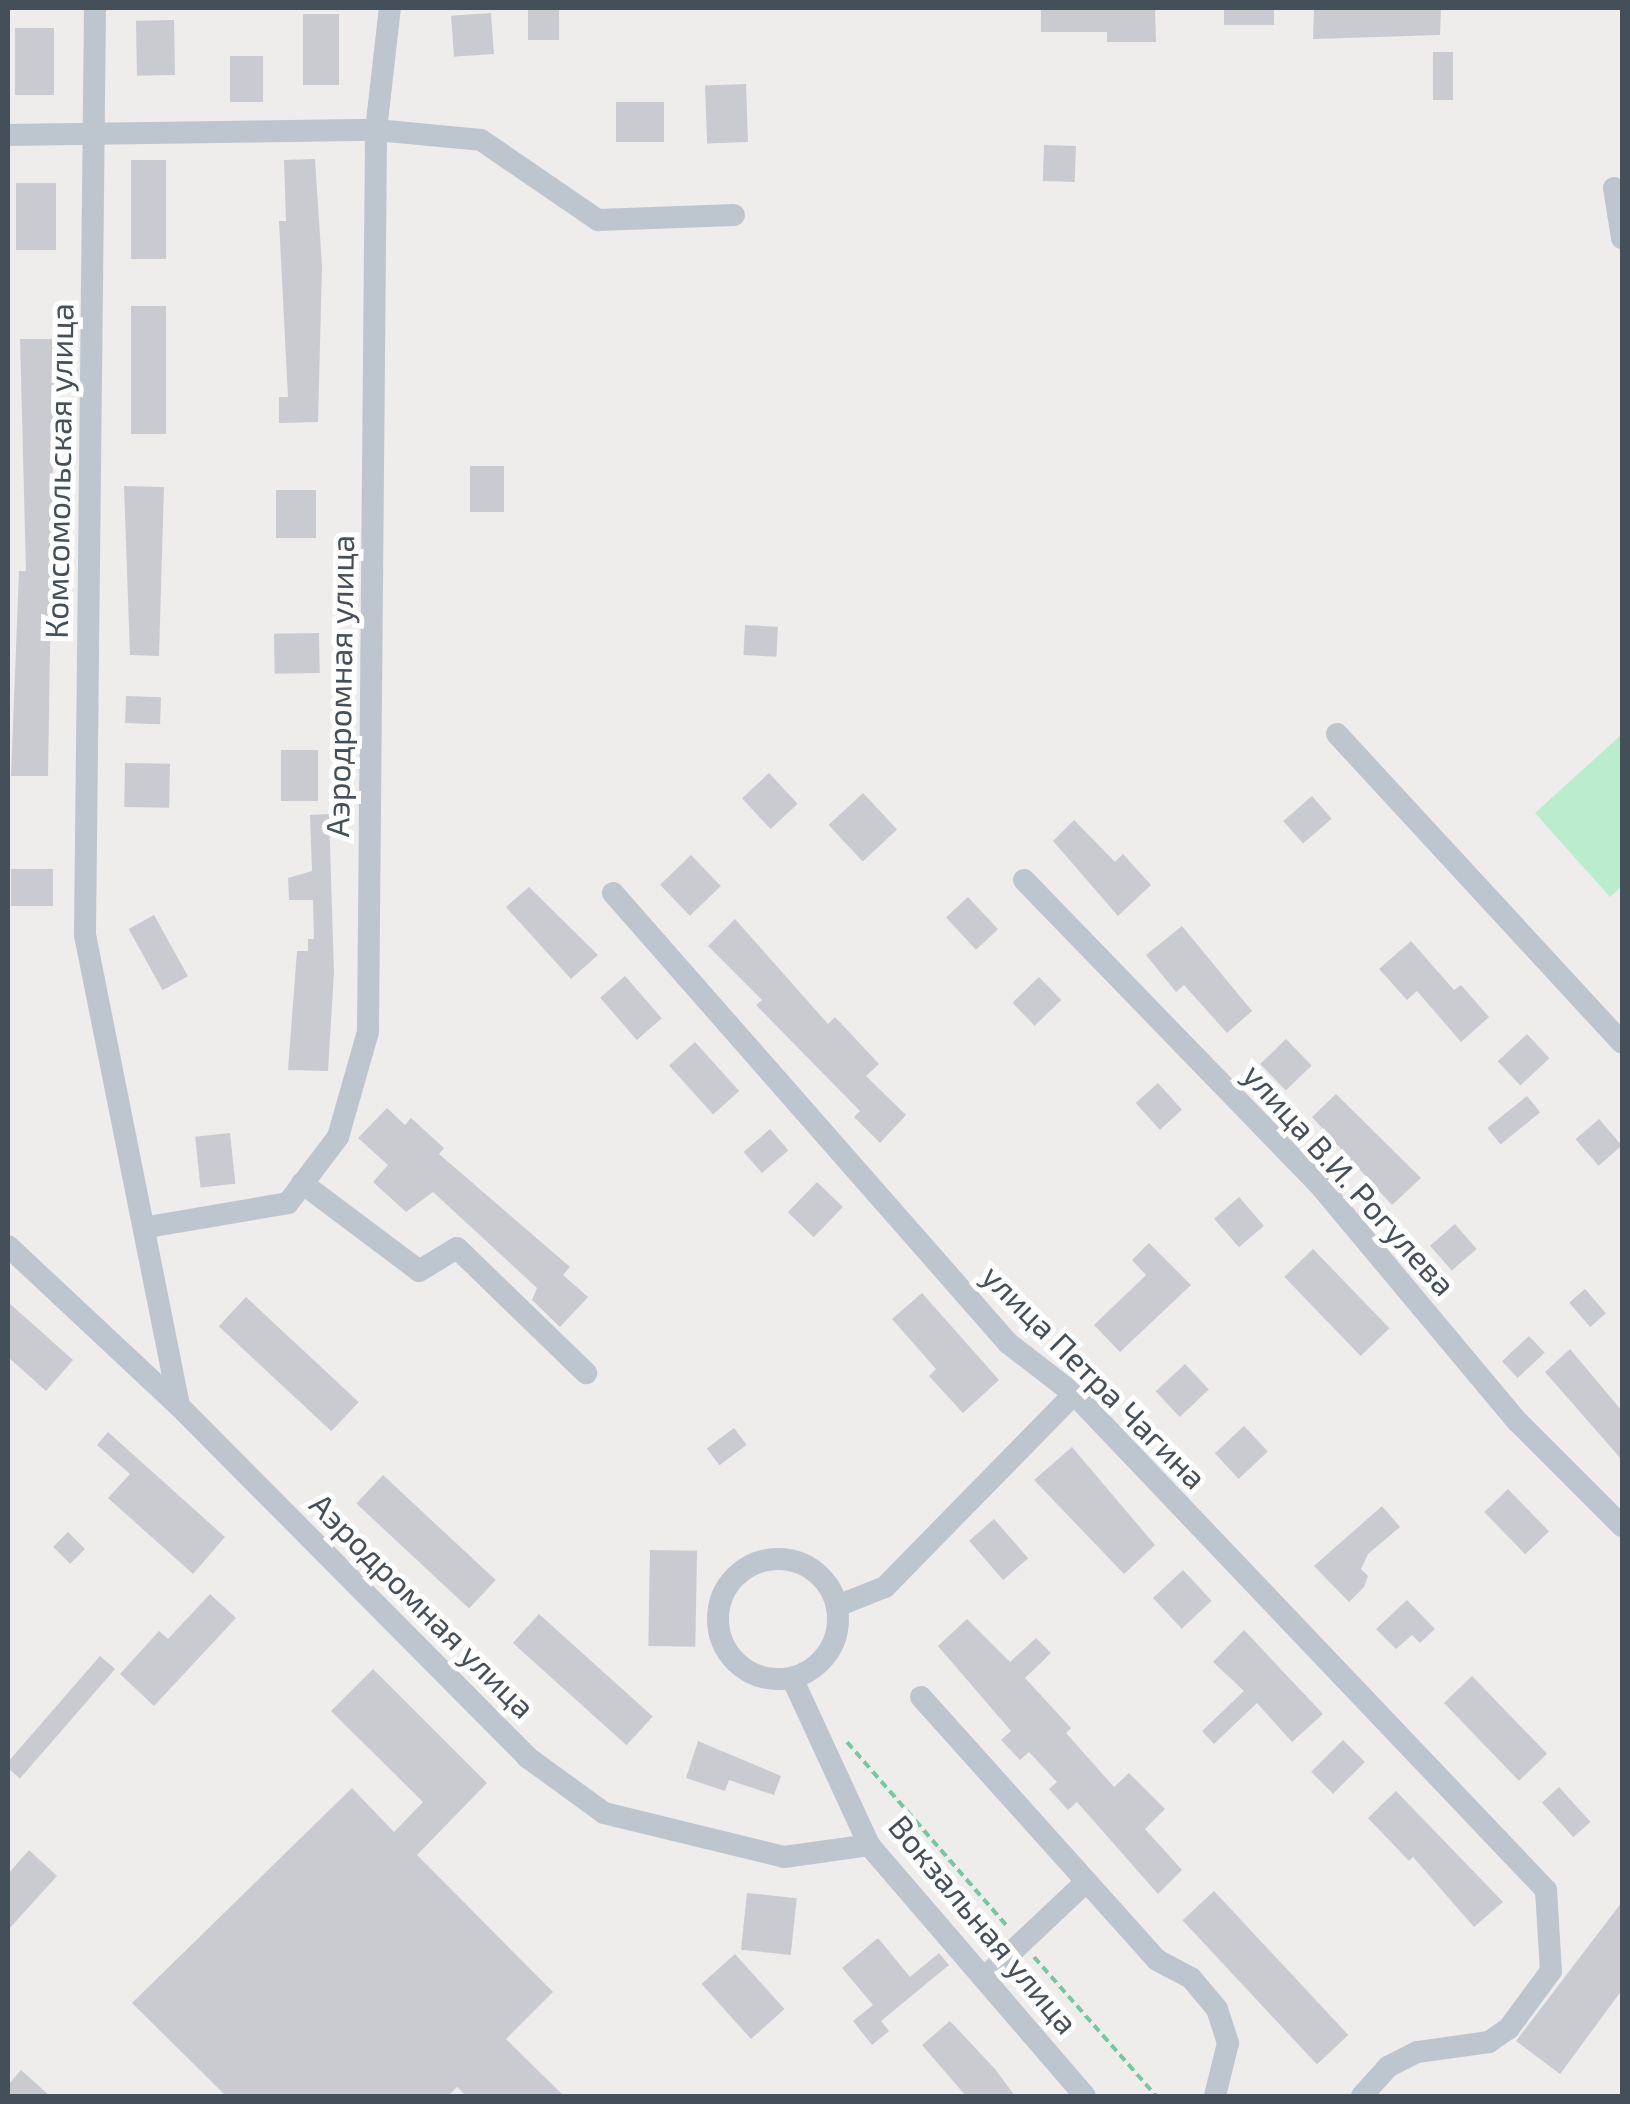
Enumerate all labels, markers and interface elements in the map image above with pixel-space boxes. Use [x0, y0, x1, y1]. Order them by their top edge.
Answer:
street label: Комсомольская улица [36, 303, 80, 639]
street label: Аэродромная улица [317, 534, 361, 838]
street label: улица В.И. Рогулева [1236, 1055, 1464, 1303]
street label: улица Петра Чагина [975, 1256, 1215, 1496]
street label: Аэродромная улица [302, 1484, 544, 1726]
street label: Вокзальная улица [881, 1807, 1087, 2041]

